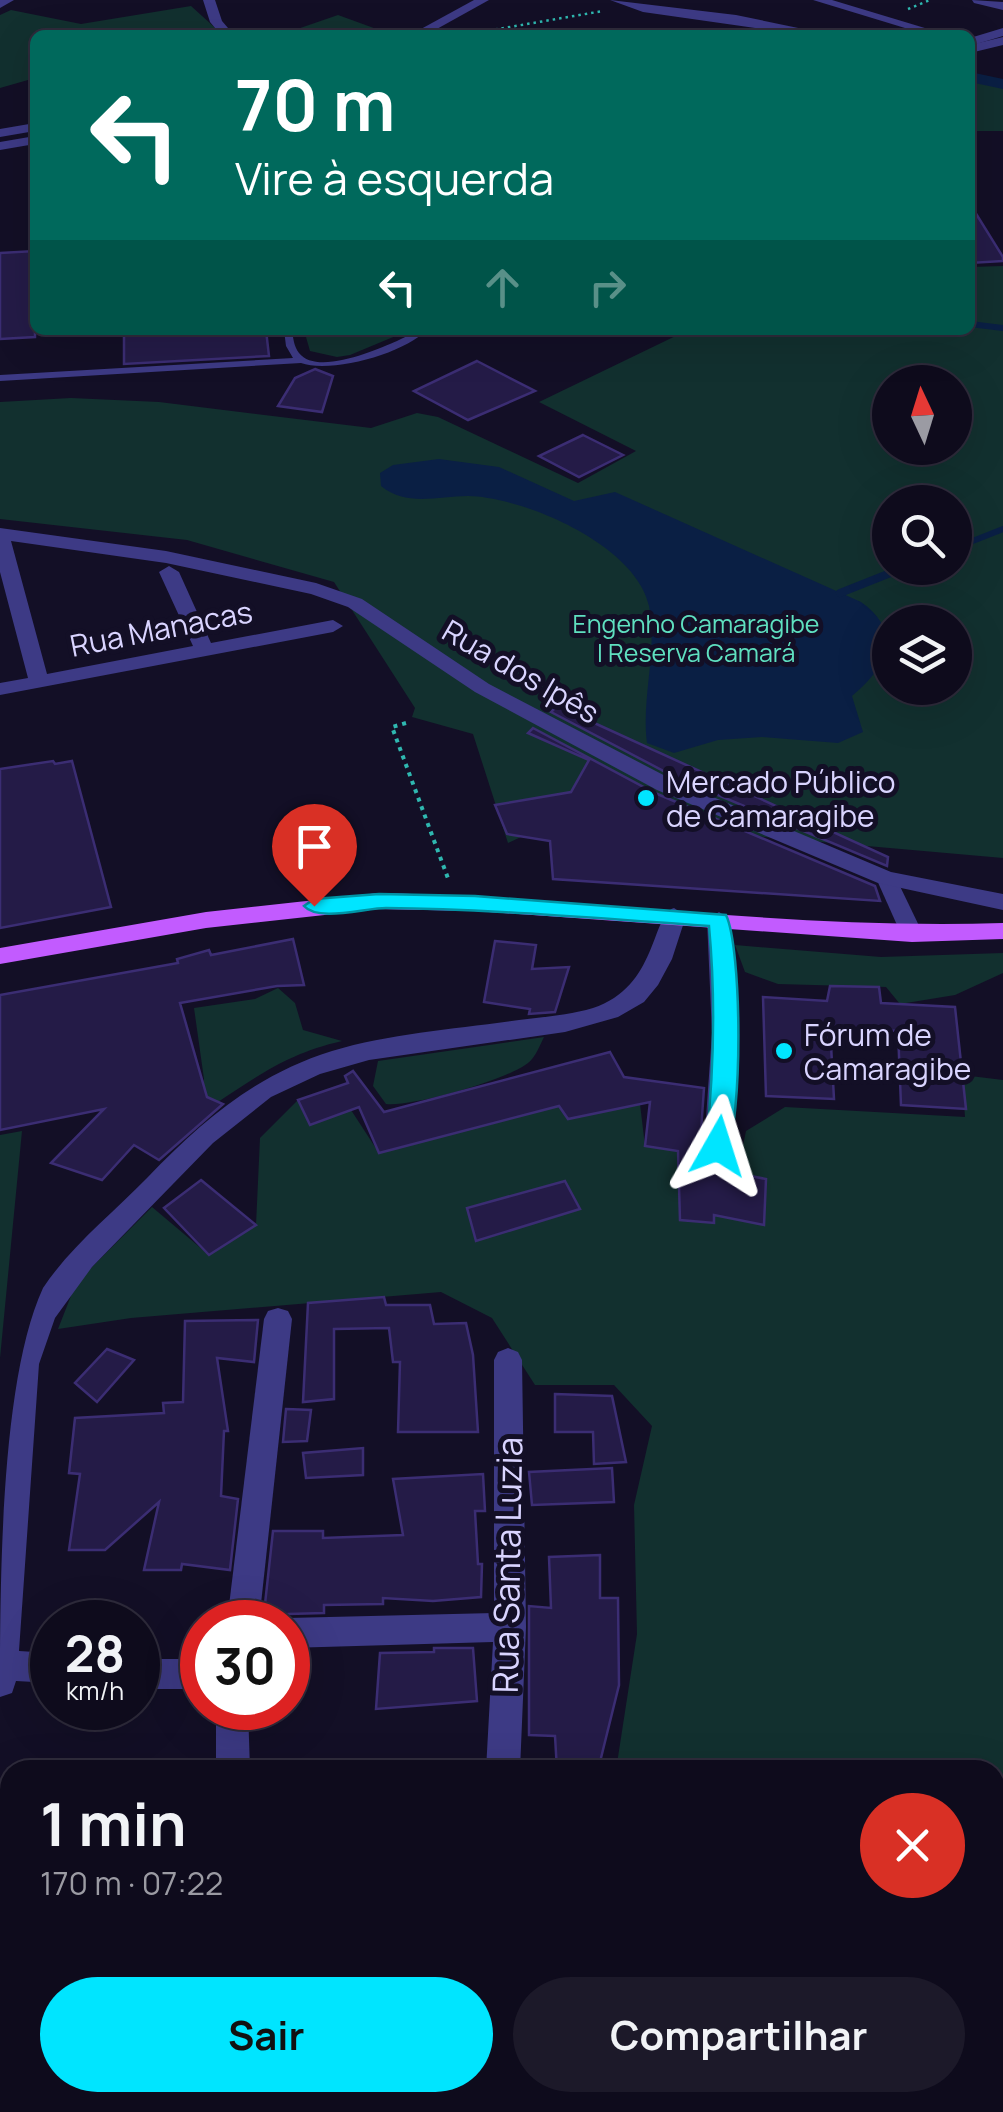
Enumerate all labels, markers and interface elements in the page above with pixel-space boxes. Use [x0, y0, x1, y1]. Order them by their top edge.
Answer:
text: 70 m [235, 56, 395, 152]
icon: left [70, 70, 200, 200]
text: Vire à esquerda [235, 147, 554, 209]
icon: left [370, 260, 425, 315]
icon: ahead [475, 260, 530, 315]
icon: right [580, 260, 635, 315]
north arrow [872, 365, 972, 465]
map controls [872, 365, 972, 705]
button: search [872, 485, 972, 585]
street label: Rua Manacas [66, 590, 256, 666]
button: layers [872, 605, 972, 705]
park label: Engenho Camaragibe | Reserva Camará [573, 606, 819, 670]
street label: Rua dos Ipês [435, 610, 607, 732]
place label: Mercado Público de Camaragibe [666, 761, 896, 836]
marker: Mercado Público de Camaragibe [635, 787, 657, 809]
pin [272, 804, 357, 907]
icon: arrive [287, 819, 342, 874]
place label: Fórum de Camaragibe [804, 1014, 971, 1089]
marker: Fórum de Camaragibe [773, 1040, 795, 1062]
position arrow [666, 1094, 770, 1198]
street label: Rua Santa Luzia [481, 1436, 533, 1694]
speed limit sign: 30 [180, 1600, 310, 1730]
text: 28 [65, 1619, 125, 1687]
text: km/h [66, 1673, 124, 1708]
text: 1 min [40, 1782, 187, 1864]
button: close [860, 1793, 965, 1898]
text: 170 m · 07:22 [40, 1861, 223, 1905]
button: Sair [40, 1977, 493, 2092]
button: Compartilhar [513, 1977, 965, 2092]

